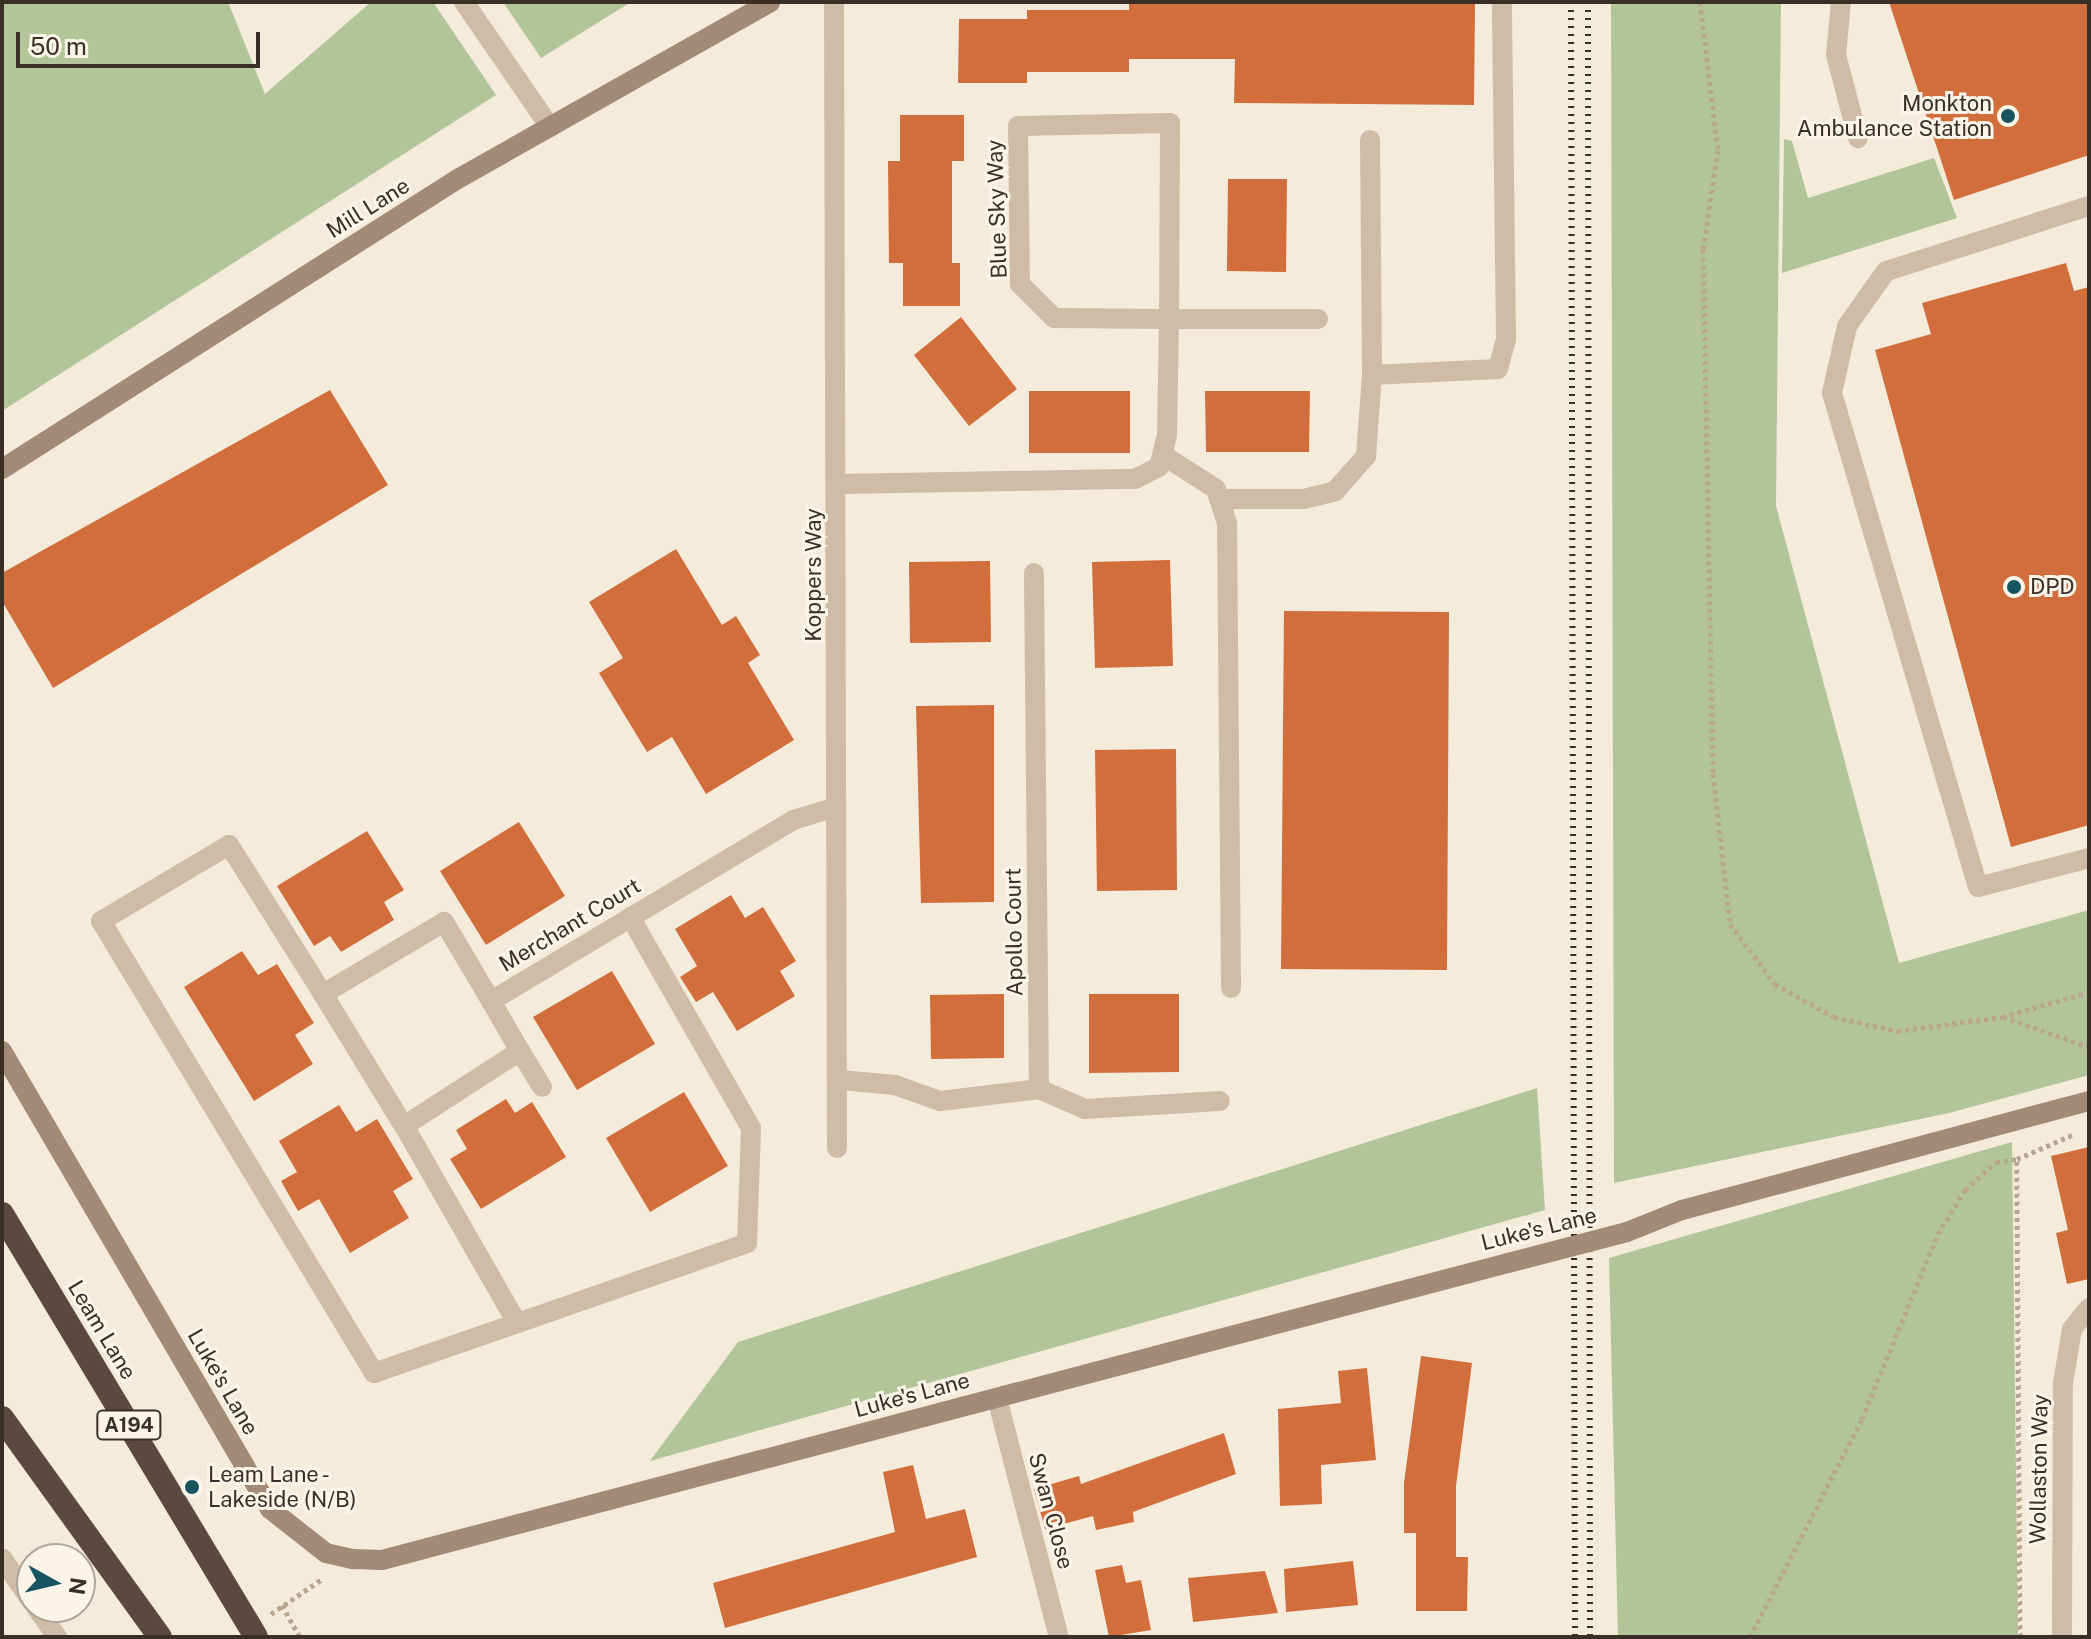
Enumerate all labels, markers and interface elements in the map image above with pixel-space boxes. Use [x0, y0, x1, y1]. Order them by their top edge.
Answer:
scale bar [20, 16, 264, 66]
text: 50 m [30, 32, 87, 60]
place label: Monkton Ambulance Station [1797, 90, 1992, 142]
marker: Monkton Ambulance Station [1999, 107, 2017, 125]
street label: Blue Sky Way [981, 139, 1013, 279]
street label: Mill Lane [322, 172, 414, 244]
street label: Koppers Way [801, 508, 827, 642]
place label: DPD [2030, 574, 2075, 600]
marker: DPD [2005, 578, 2023, 596]
street label: Apollo Court [1000, 867, 1028, 997]
street label: Merchant Court [495, 872, 645, 978]
street label: Luke's Lane [1478, 1202, 1600, 1256]
street label: Leam Lane [62, 1276, 142, 1384]
street label: Luke's Lane [182, 1324, 264, 1440]
street label: Luke's Lane [851, 1367, 973, 1423]
street label: Wollaston Way [2024, 1393, 2054, 1545]
road number: A194 [95, 1409, 163, 1441]
street label: Swan Close [1023, 1450, 1079, 1572]
place label: Leam Lane - Lakeside (N/B) [208, 1461, 357, 1512]
marker: Leam Lane - Lakeside (N/B) [183, 1478, 201, 1496]
north arrow [16, 1543, 96, 1623]
text: N [64, 1576, 92, 1596]

